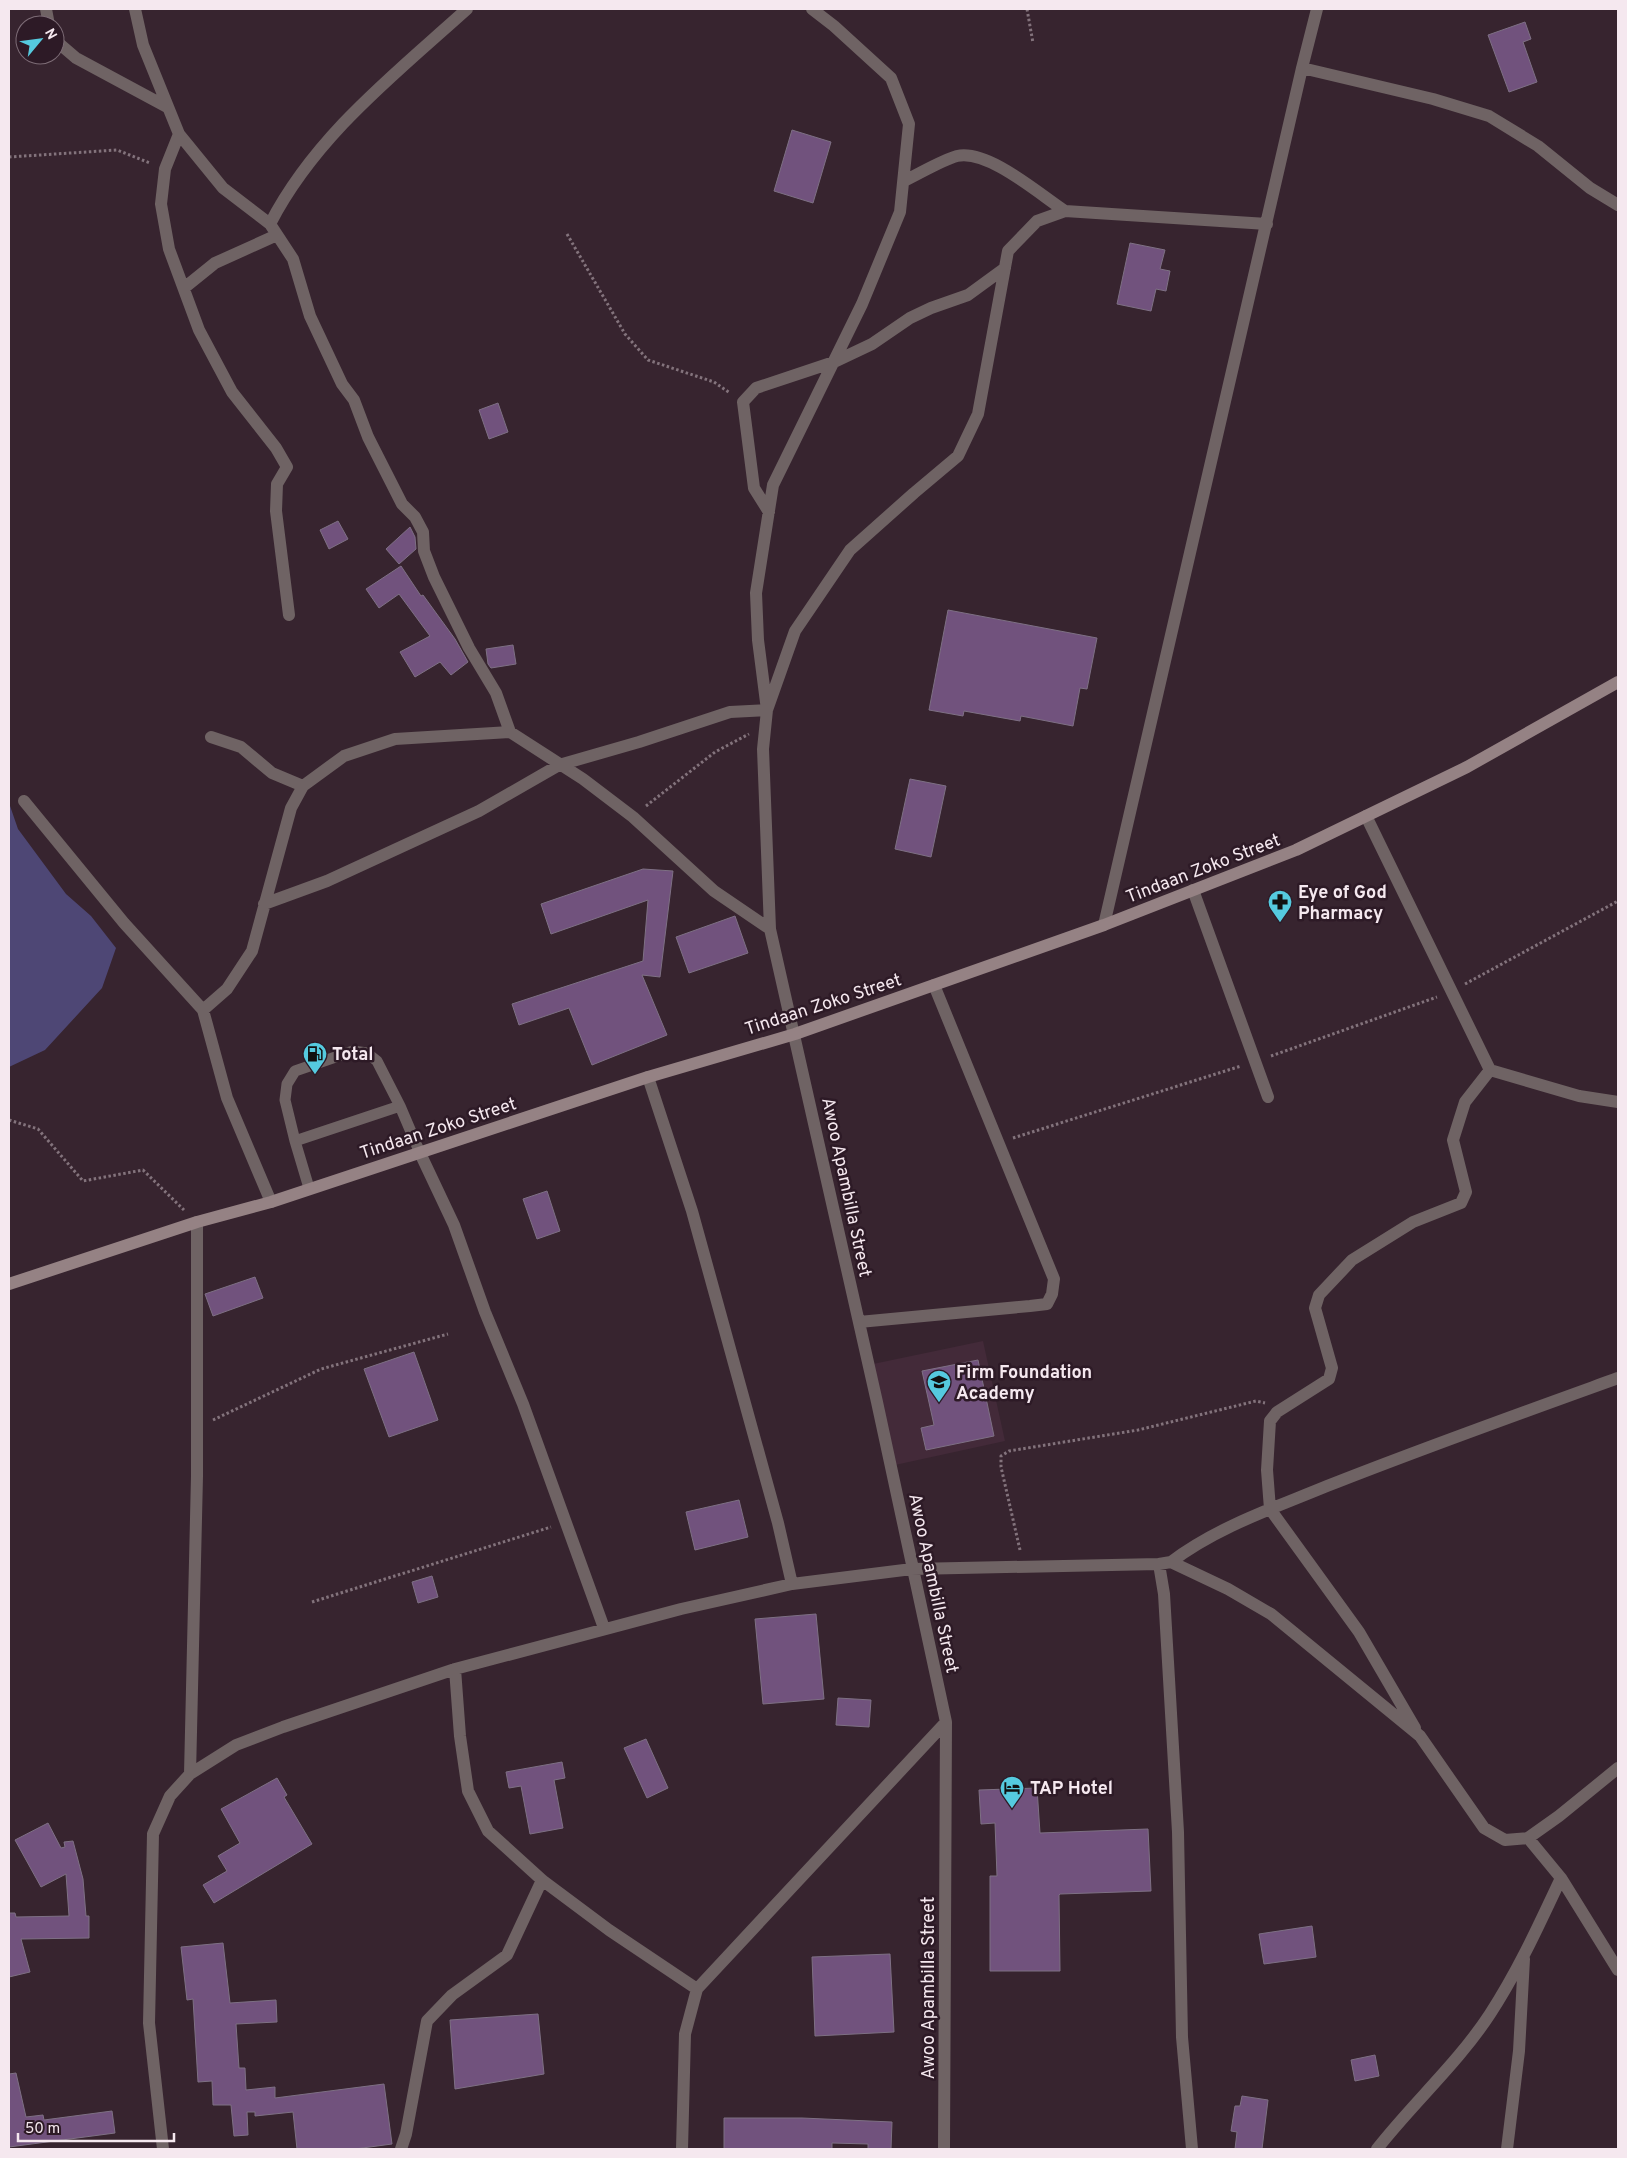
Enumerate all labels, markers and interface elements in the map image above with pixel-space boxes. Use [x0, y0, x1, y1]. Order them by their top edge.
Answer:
north arrow [15, 15, 65, 65]
text: N [40, 26, 60, 43]
street label: Tindaan Zoko Street [1123, 829, 1284, 909]
place label: Eye of God Pharmacy [1298, 882, 1387, 926]
pharmacy icon: Eye of God Pharmacy [1267, 889, 1293, 923]
street label: Tindaan Zoko Street [742, 969, 905, 1042]
fuel station icon: Total [302, 1041, 328, 1075]
place label: Total [332, 1044, 374, 1067]
street label: Tindaan Zoko Street [357, 1093, 520, 1166]
street label: Awoo Apambilla Street [815, 1095, 876, 1279]
place label: Firm Foundation Academy [956, 1362, 1092, 1406]
school or university icon: Firm Foundation Academy [926, 1369, 952, 1403]
street label: Awoo Apambilla Street [902, 1491, 963, 1675]
hotel icon: TAP Hotel [999, 1775, 1025, 1809]
place label: TAP Hotel [1030, 1778, 1113, 1801]
street label: Awoo Apambilla Street [918, 1896, 941, 2080]
scale bar [18, 2110, 174, 2142]
text: 50 m [25, 2120, 60, 2139]

